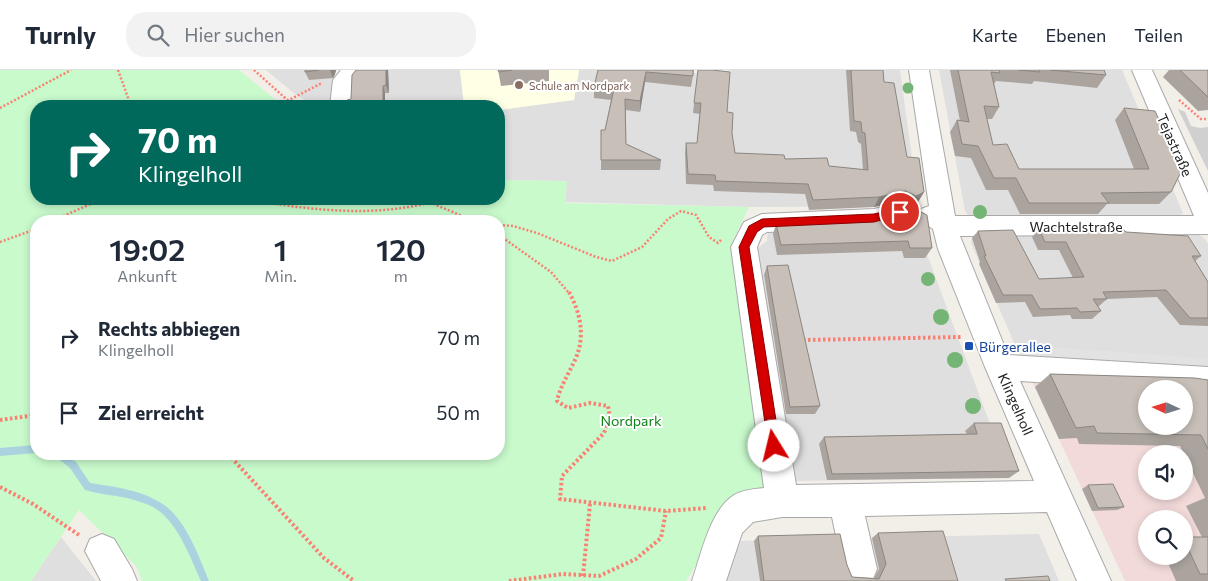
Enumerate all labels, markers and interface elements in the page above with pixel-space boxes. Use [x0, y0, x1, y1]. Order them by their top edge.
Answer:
search box [126, 12, 476, 57]
text: Turnly [25, 20, 96, 49]
icon: search [144, 21, 172, 49]
text: Hier suchen [184, 23, 285, 46]
text: Karte [972, 24, 1017, 46]
text: Ebenen [1045, 24, 1106, 46]
text: Teilen [1134, 24, 1183, 46]
marker: Schule am Nordpark [513, 79, 525, 91]
place label: Schule am Nordpark [529, 79, 630, 92]
street label: Tejastraße [1154, 111, 1196, 179]
text: 70 m [138, 117, 218, 160]
icon: right [55, 120, 120, 185]
text: Klingelholl [138, 160, 242, 187]
pin [879, 191, 921, 233]
icon: arrive [886, 198, 914, 226]
street label: Wachtelstraße [1029, 218, 1123, 235]
text: 19:02 [109, 230, 185, 267]
text: 1 [274, 230, 287, 267]
text: 120 [376, 230, 426, 267]
text: Ankunft [117, 266, 177, 285]
text: Min. [264, 266, 297, 285]
text: m [394, 266, 408, 285]
text: Rechts abbiegen [98, 317, 240, 340]
icon: right [55, 324, 83, 352]
text: 70 m [437, 326, 480, 349]
place label: Bürgerallee [979, 338, 1051, 355]
text: Klingelholl [98, 340, 174, 359]
marker: Bürgerallee [963, 340, 975, 352]
street label: Klingelholl [995, 370, 1037, 438]
north arrow [1138, 380, 1192, 435]
map controls [1138, 380, 1193, 565]
icon: arrive [55, 399, 83, 427]
text: Ziel erreicht [98, 401, 204, 424]
text: 50 m [436, 401, 480, 424]
park label: Nordpark [600, 412, 662, 429]
position arrow [747, 419, 799, 471]
button: sound [1138, 445, 1193, 500]
button: search [1138, 510, 1193, 565]

